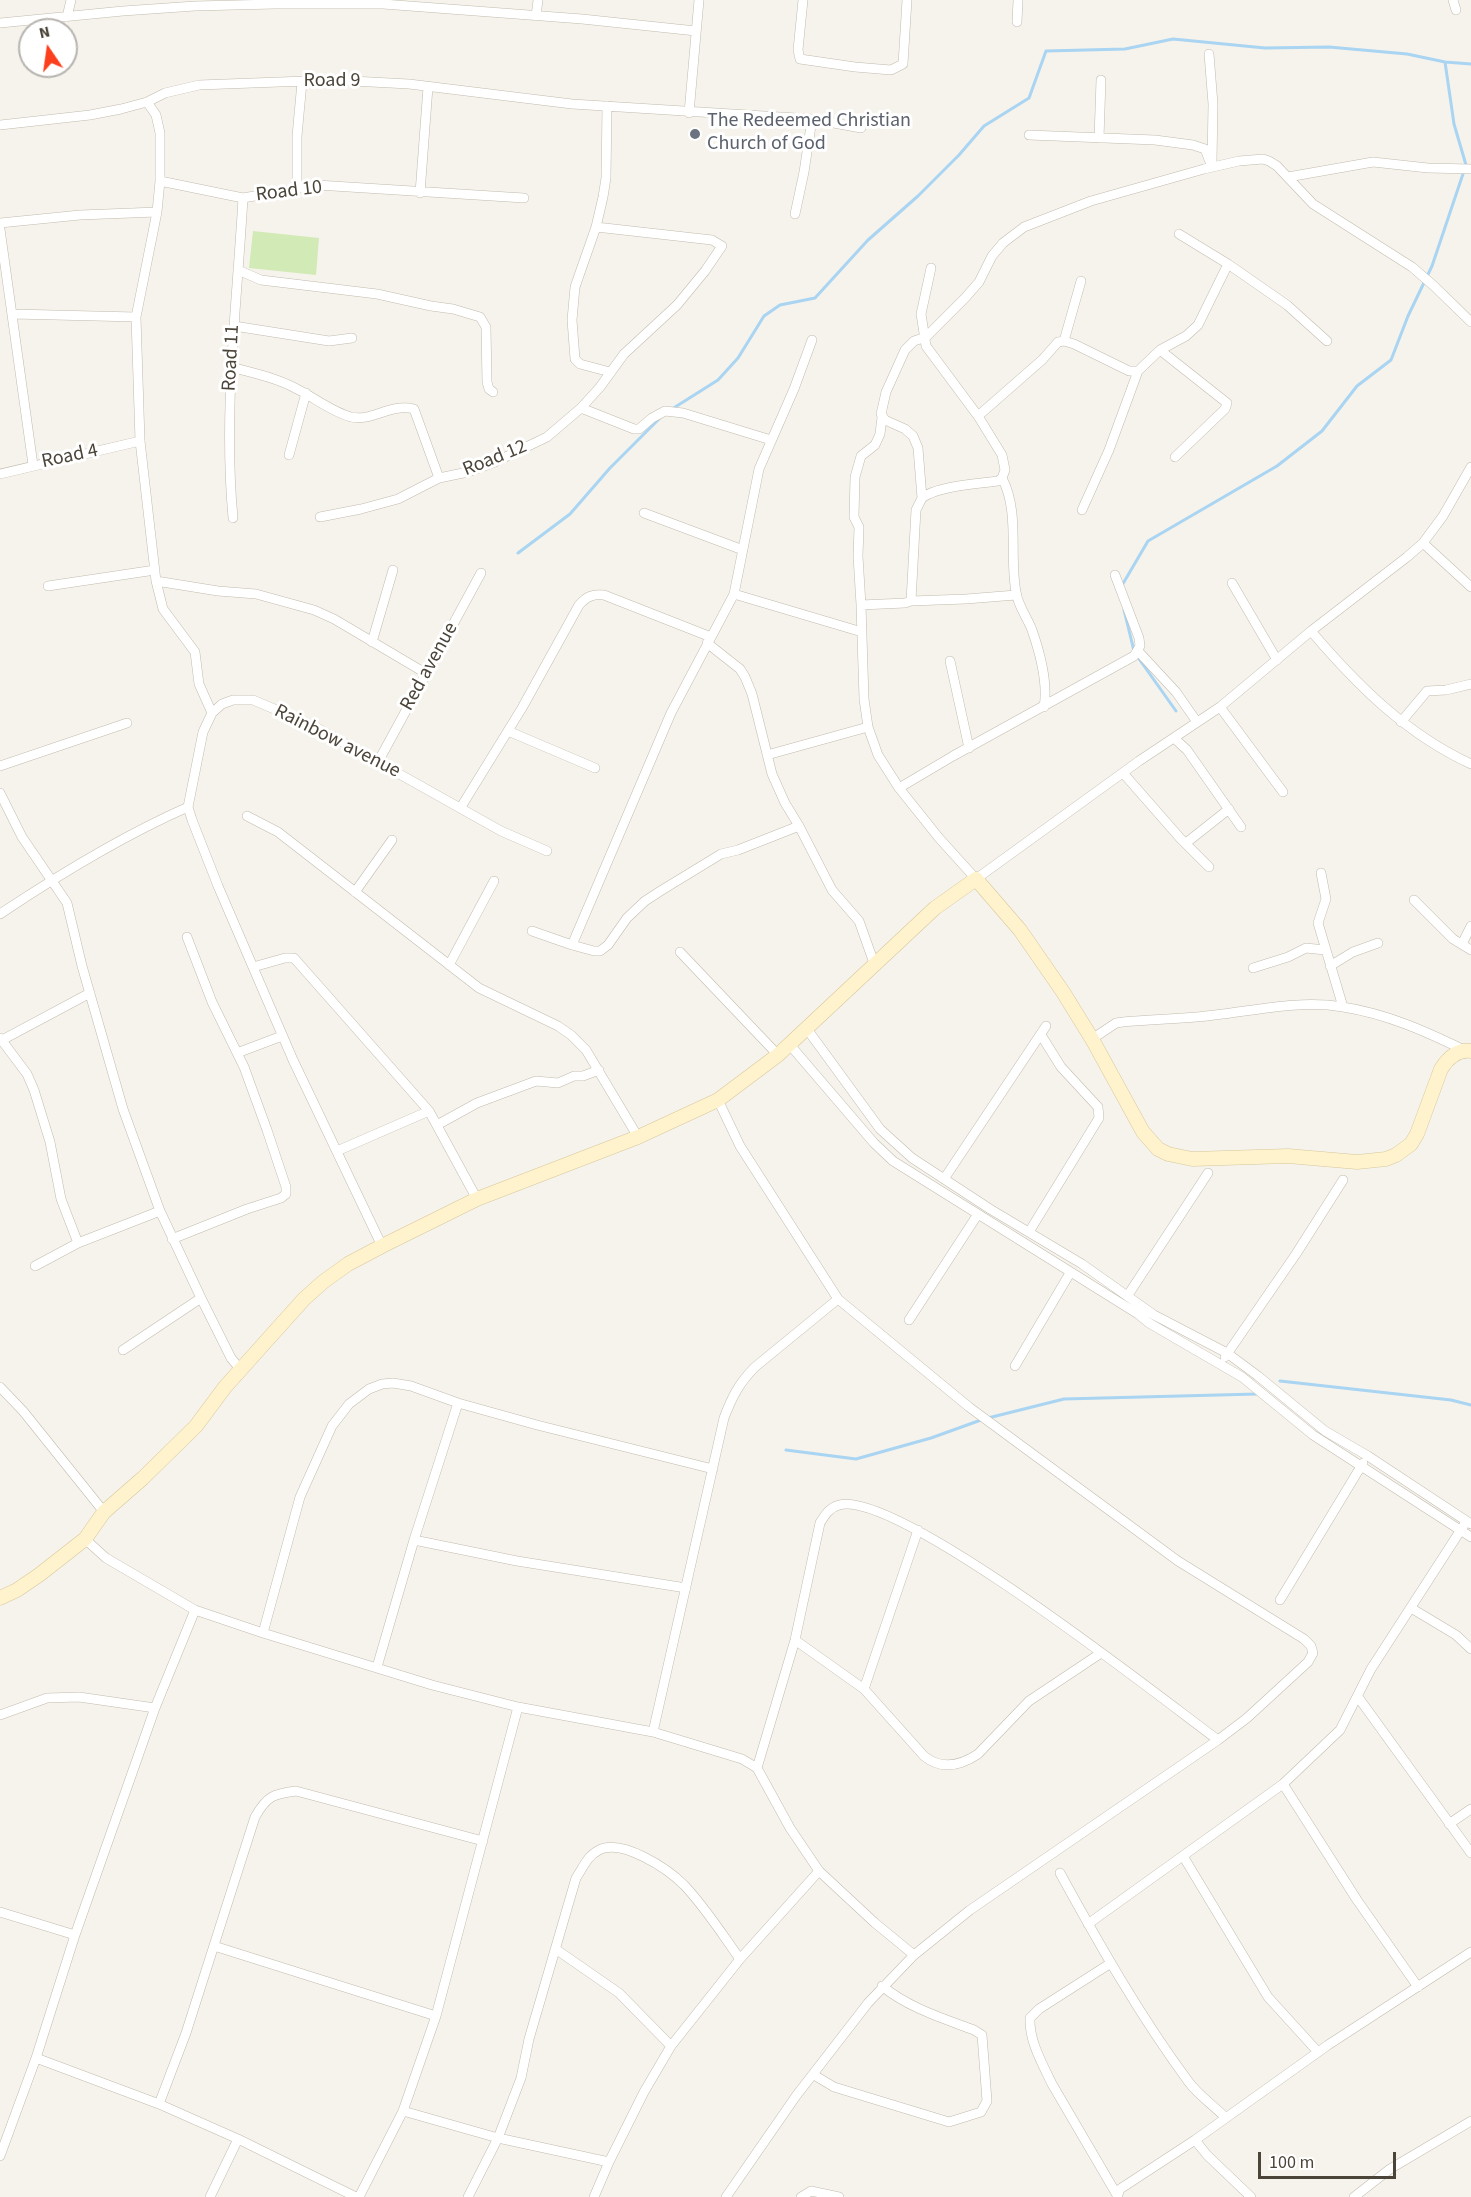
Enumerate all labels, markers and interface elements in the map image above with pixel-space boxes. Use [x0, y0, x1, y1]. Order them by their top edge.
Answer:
north arrow [18, 18, 78, 78]
text: N [37, 20, 52, 44]
street label: Road 9 [304, 70, 360, 94]
place label: The Redeemed Christian Church of God [707, 110, 911, 157]
marker: The Redeemed Christian Church of God [688, 127, 702, 141]
street label: Road 10 [254, 176, 324, 208]
street label: Road 11 [218, 324, 246, 392]
street label: Road 12 [460, 435, 530, 483]
street label: Road 4 [40, 439, 100, 475]
street label: Red avenue [396, 619, 464, 715]
street label: Rainbow avenue [270, 700, 404, 784]
scale bar [1261, 2140, 1399, 2178]
text: 100 m [1269, 2150, 1314, 2175]

